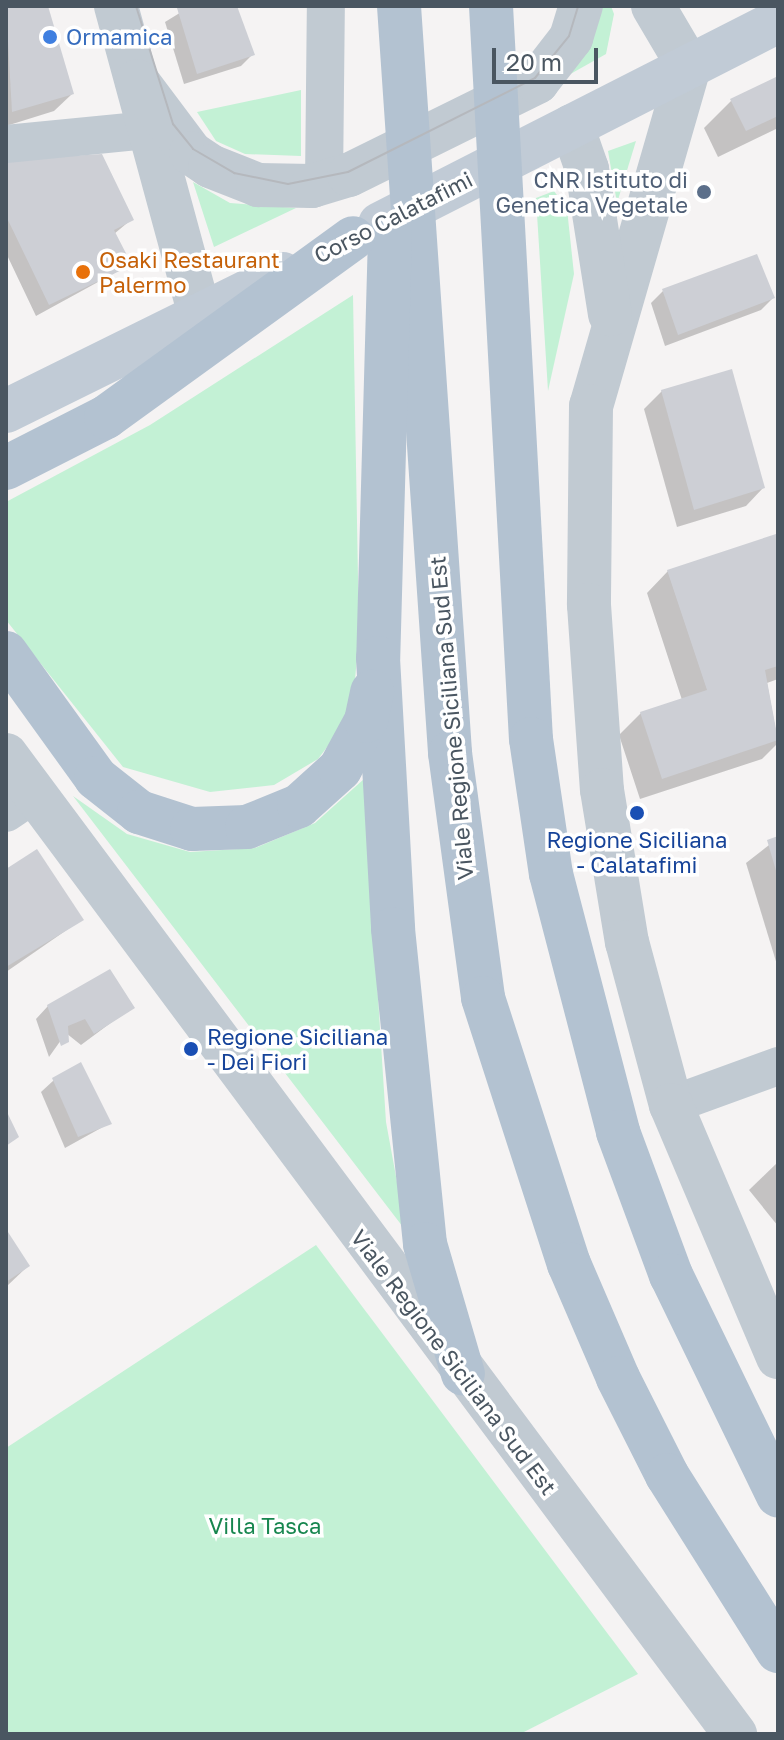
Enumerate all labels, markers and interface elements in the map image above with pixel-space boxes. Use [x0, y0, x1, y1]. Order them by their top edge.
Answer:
place label: Ormamica [66, 24, 173, 50]
marker: Ormamica [41, 28, 59, 46]
scale bar [496, 32, 602, 82]
text: 20 m [506, 47, 562, 76]
street label: Corso Calatafimi [309, 166, 477, 268]
place label: CNR Istituto di Genetica Vegetale [496, 166, 688, 218]
marker: CNR Istituto di Genetica Vegetale [695, 183, 713, 201]
place label: Osaki Restaurant Palermo [99, 246, 280, 298]
marker: Osaki Restaurant Palermo [74, 263, 92, 281]
street label: Viale Regione Siciliana Sud Est [424, 555, 478, 881]
marker: Regione Siciliana - Calatafimi [628, 804, 646, 822]
place label: Regione Siciliana - Calatafimi [546, 826, 728, 878]
place label: Regione Siciliana - Dei Fiori [207, 1023, 388, 1074]
marker: Regione Siciliana - Dei Fiori [182, 1040, 200, 1058]
street label: Viale Regione Siciliana Sud Est [346, 1224, 562, 1500]
park label: Villa Tasca [209, 1513, 321, 1539]

